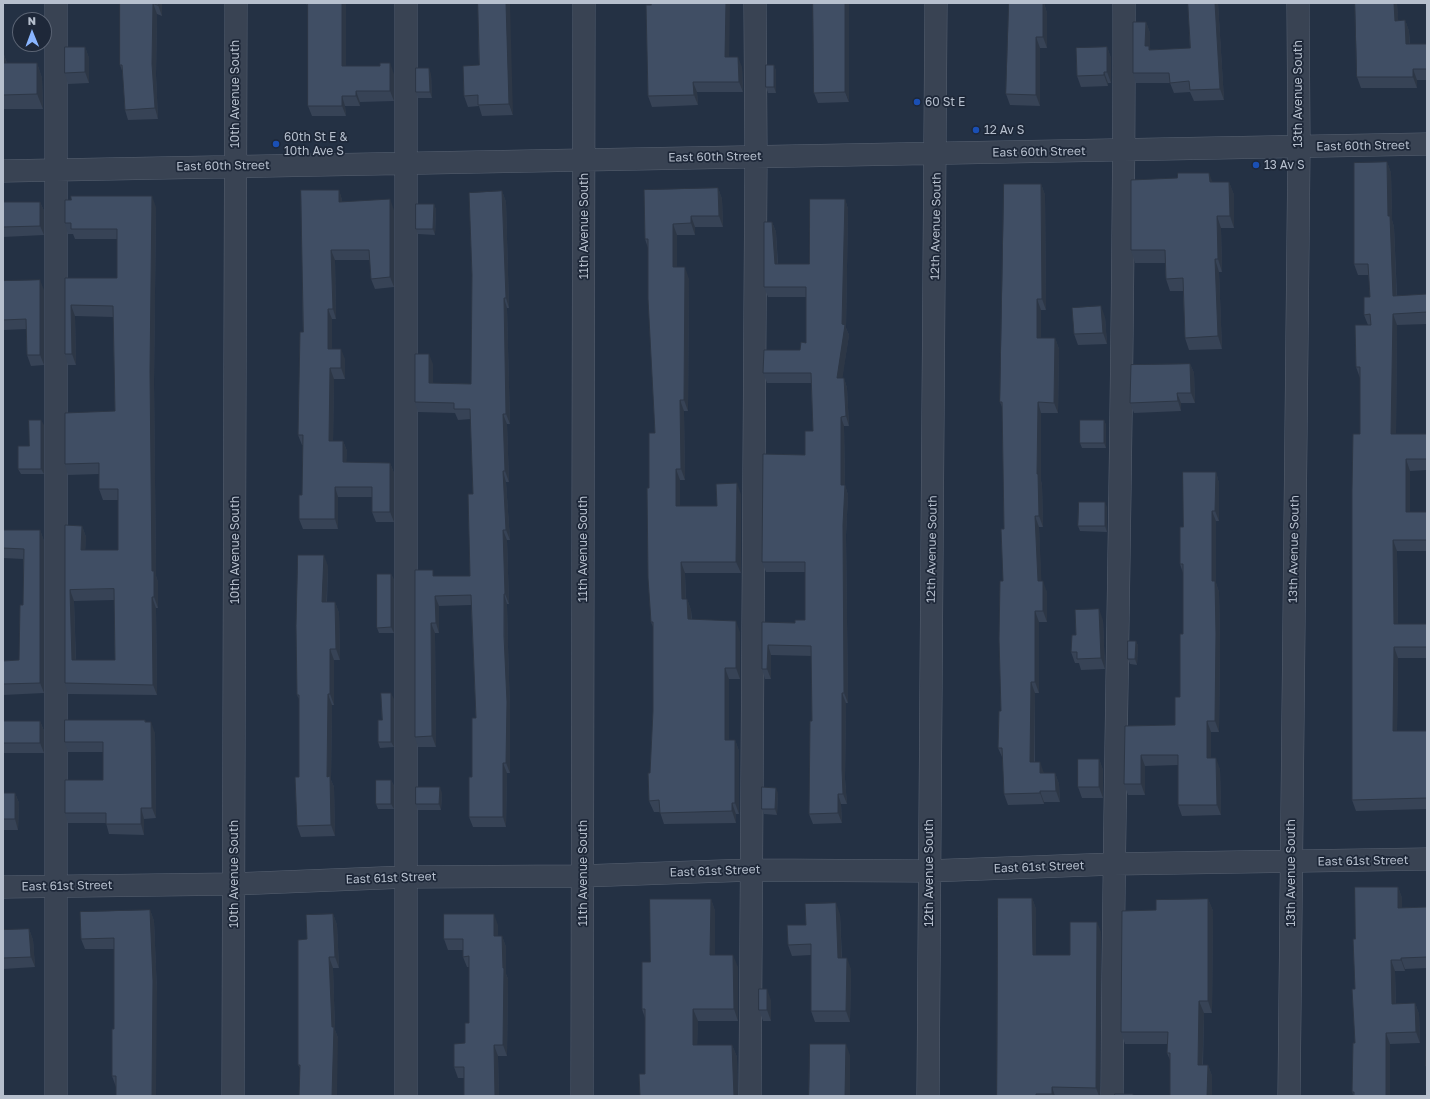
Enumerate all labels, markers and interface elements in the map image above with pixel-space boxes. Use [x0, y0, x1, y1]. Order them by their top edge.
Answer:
north arrow [12, 12, 52, 52]
text: N [27, 14, 36, 27]
street label: 10th Avenue South [228, 40, 242, 148]
street label: 13th Avenue South [1291, 40, 1305, 148]
place label: 60 St E [925, 95, 965, 109]
marker: 60 St E [912, 97, 922, 107]
place label: 12 Av S [984, 123, 1024, 137]
marker: 12 Av S [971, 125, 981, 135]
place label: 60th St E & 10th Ave S [284, 130, 347, 158]
street label: East 60th Street [1316, 138, 1410, 154]
marker: 60th St E & 10th Ave S [271, 139, 281, 149]
street label: East 60th Street [992, 144, 1086, 160]
street label: East 60th Street [668, 149, 762, 165]
street label: East 60th Street [176, 158, 270, 174]
place label: 13 Av S [1264, 158, 1305, 172]
marker: 13 Av S [1251, 160, 1261, 170]
street label: 12th Avenue South [928, 172, 944, 280]
street label: 11th Avenue South [577, 173, 591, 279]
street label: 12th Avenue South [924, 495, 940, 603]
street label: 13th Avenue South [1286, 495, 1302, 603]
street label: 10th Avenue South [228, 496, 242, 604]
street label: 11th Avenue South [576, 496, 590, 602]
street label: 12th Avenue South [922, 819, 936, 927]
street label: 13th Avenue South [1284, 819, 1298, 927]
street label: 10th Avenue South [227, 820, 241, 928]
street label: 11th Avenue South [576, 820, 590, 926]
street label: East 61st Street [1317, 853, 1409, 869]
street label: East 61st Street [993, 858, 1085, 876]
street label: East 61st Street [669, 862, 761, 880]
street label: East 61st Street [345, 869, 437, 887]
street label: East 61st Street [21, 878, 113, 894]

